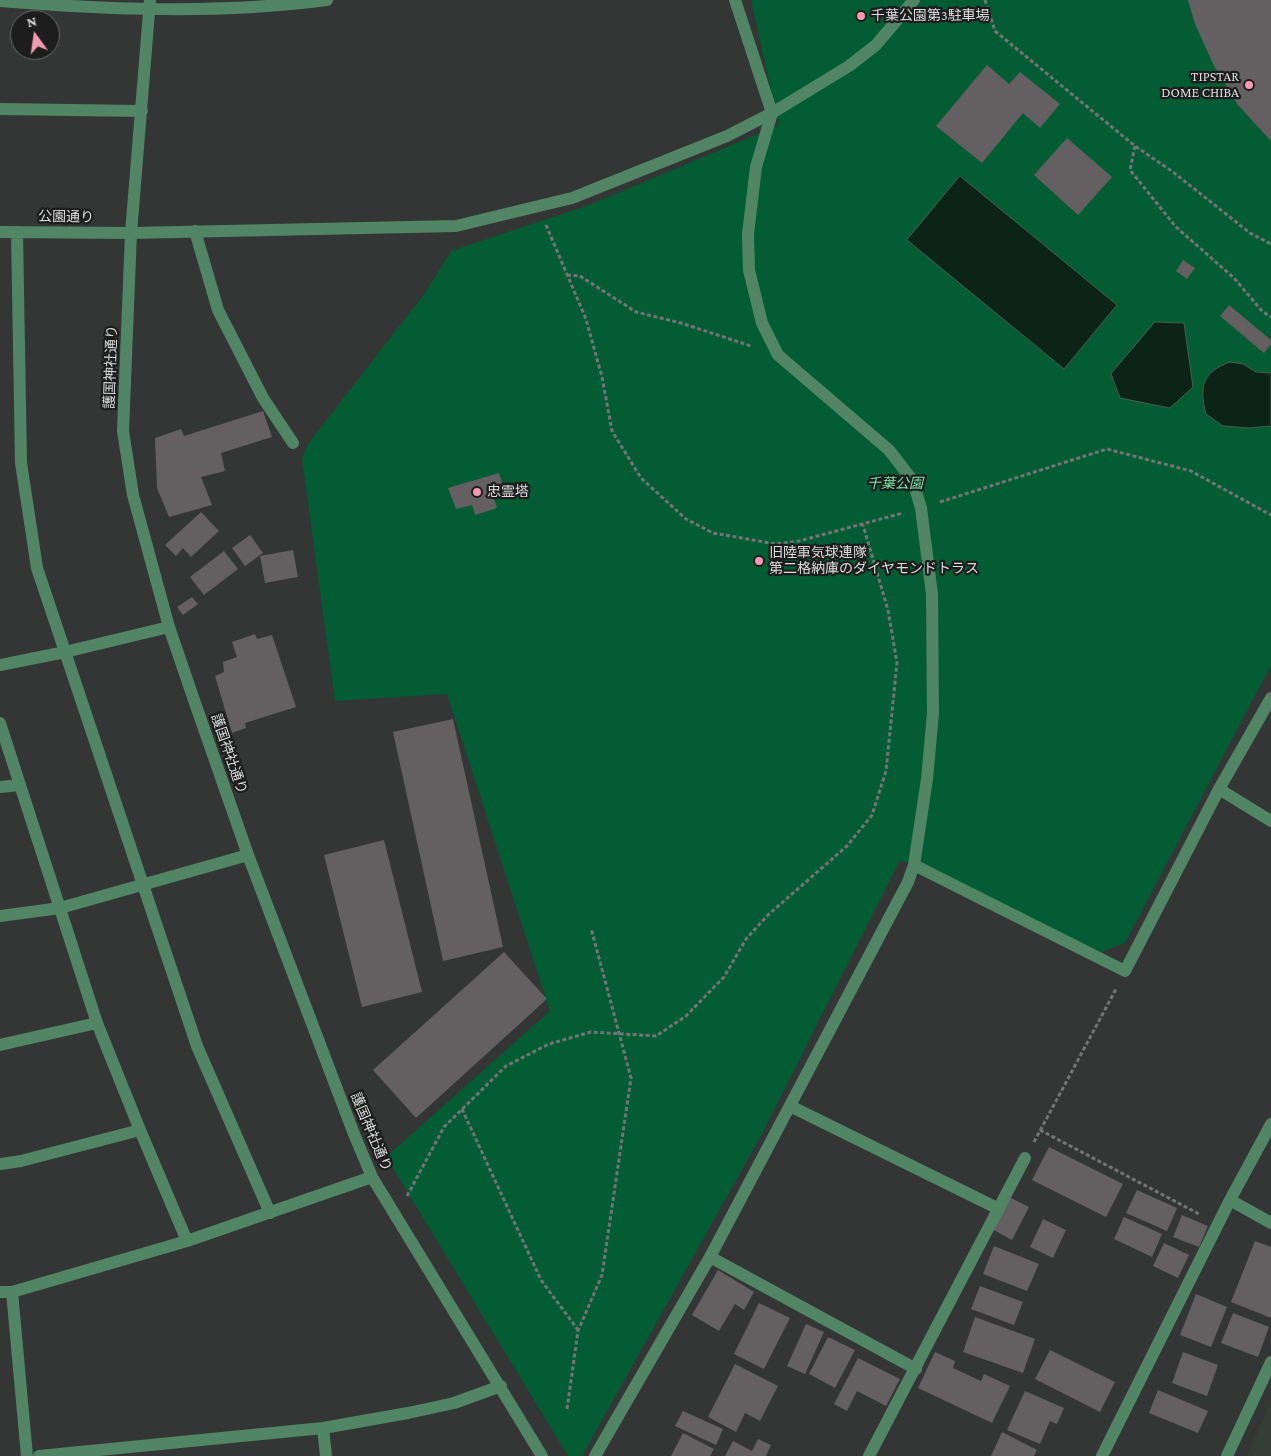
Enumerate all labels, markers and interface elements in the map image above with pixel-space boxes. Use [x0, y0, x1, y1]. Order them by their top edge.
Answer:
place label: 千葉公園第3駐車場 [871, 8, 990, 24]
north arrow [10, 10, 60, 60]
marker: 千葉公園第3駐車場 [855, 10, 867, 22]
text: N [25, 13, 38, 30]
place label: TIPSTAR DOME CHIBA [1161, 69, 1239, 102]
marker: TIPSTAR DOME CHIBA [1243, 79, 1255, 91]
street label: 公園通り [38, 208, 94, 226]
street label: 護国神社通り [101, 325, 121, 409]
park label: 千葉公園 [867, 476, 923, 492]
place label: 忠霊塔 [487, 484, 529, 500]
marker: 忠霊塔 [471, 486, 483, 498]
place label: 旧陸軍気球連隊 第二格納庫のダイヤモンドトラス [769, 545, 979, 578]
marker: 旧陸軍気球連隊 第二格納庫のダイヤモンドトラス [753, 555, 765, 567]
street label: 護国神社通り [207, 712, 251, 796]
street label: 護国神社通り [347, 1090, 395, 1174]

